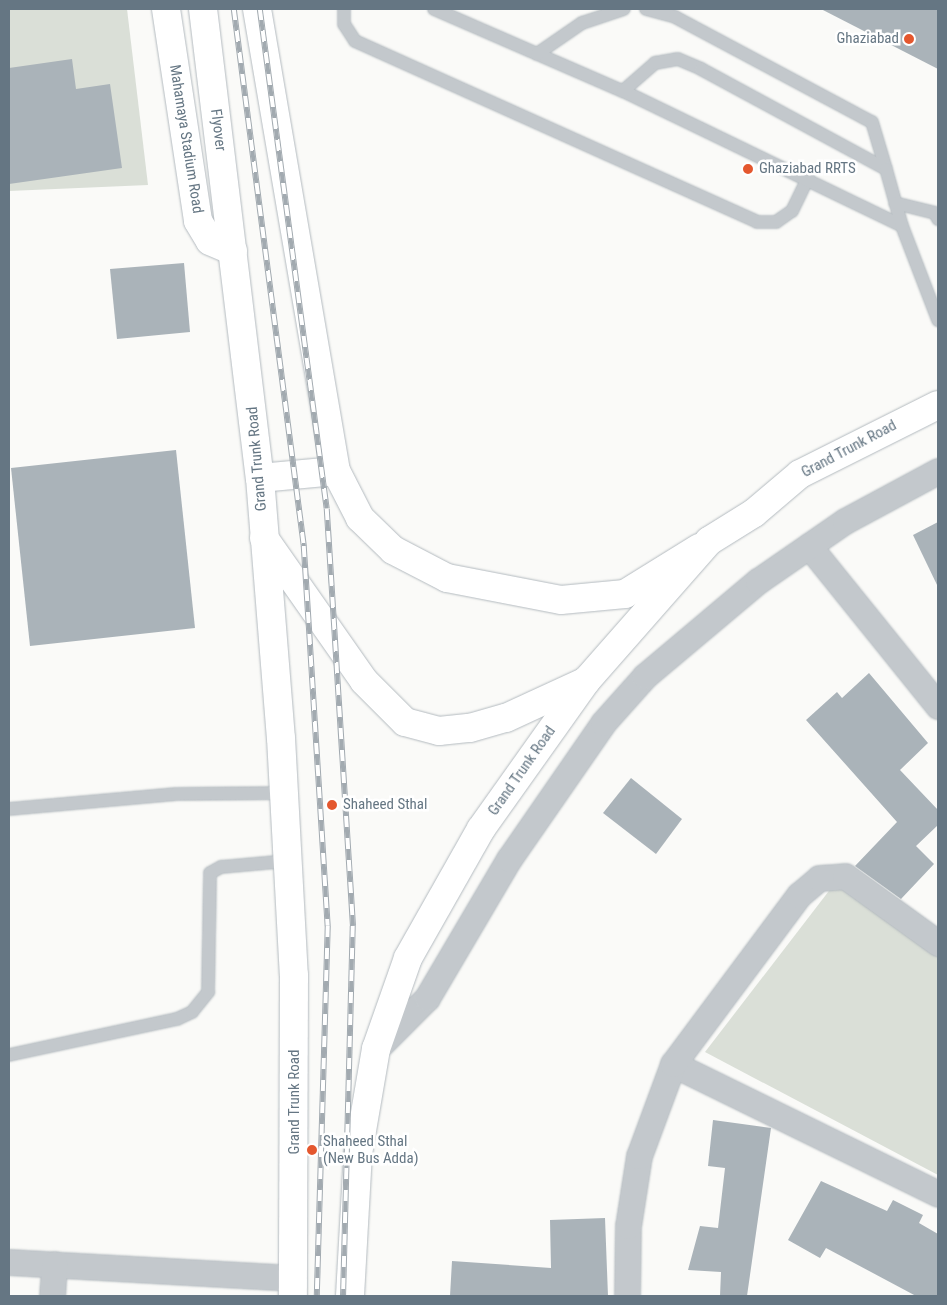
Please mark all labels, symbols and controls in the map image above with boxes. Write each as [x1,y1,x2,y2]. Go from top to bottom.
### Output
place label: Ghaziabad [836,30,899,48]
marker: Ghaziabad [903,33,915,45]
street label: Mahamaya Stadium Road [165,63,207,215]
street label: Flyover [206,108,230,152]
place label: Ghaziabad RRTS [759,160,856,178]
marker: Ghaziabad RRTS [741,162,755,176]
street label: Grand Trunk Road [243,406,271,512]
street label: Grand Trunk Road [798,416,900,482]
street label: Grand Trunk Road [484,723,560,819]
place label: Shaheed Sthal [343,796,427,814]
marker: Shaheed Sthal [325,798,339,812]
street label: Grand Trunk Road [286,1049,304,1155]
place label: Shaheed Sthal (New Bus Adda) [323,1132,418,1167]
marker: Shaheed Sthal (New Bus Adda) [305,1143,319,1157]

